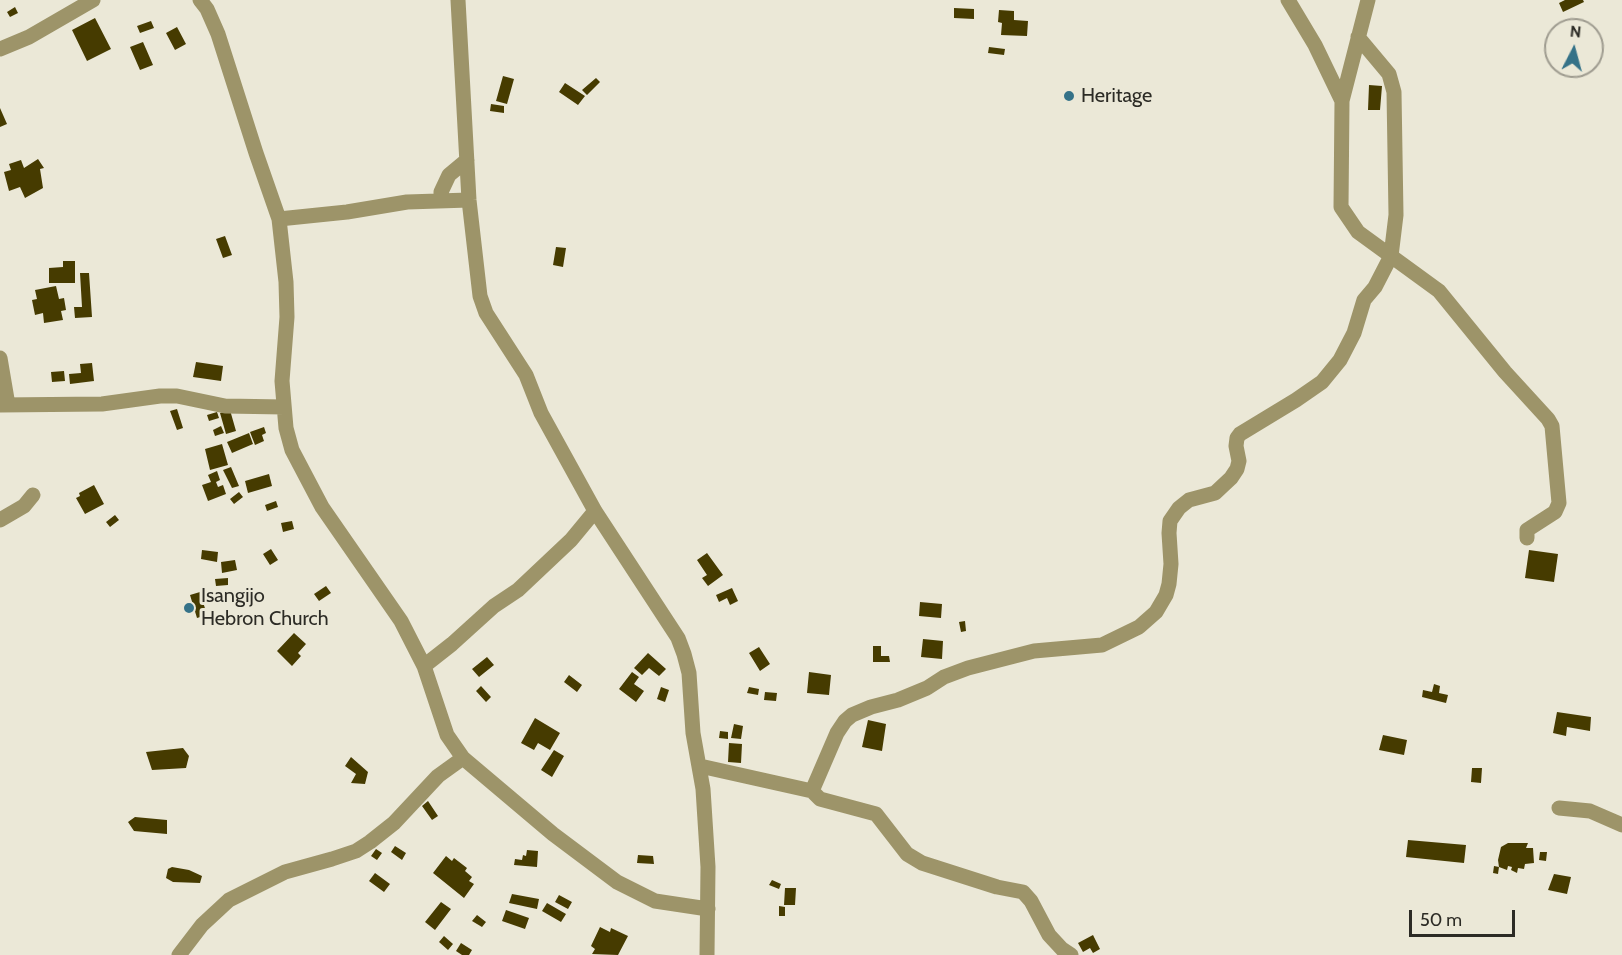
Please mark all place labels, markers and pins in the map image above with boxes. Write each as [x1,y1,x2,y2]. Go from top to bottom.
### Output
place label: Heritage [1081,84,1152,108]
marker: Heritage [1062,89,1076,103]
place label: Isangijo Hebron Church [201,584,329,631]
marker: Isangijo Hebron Church [182,601,196,615]

